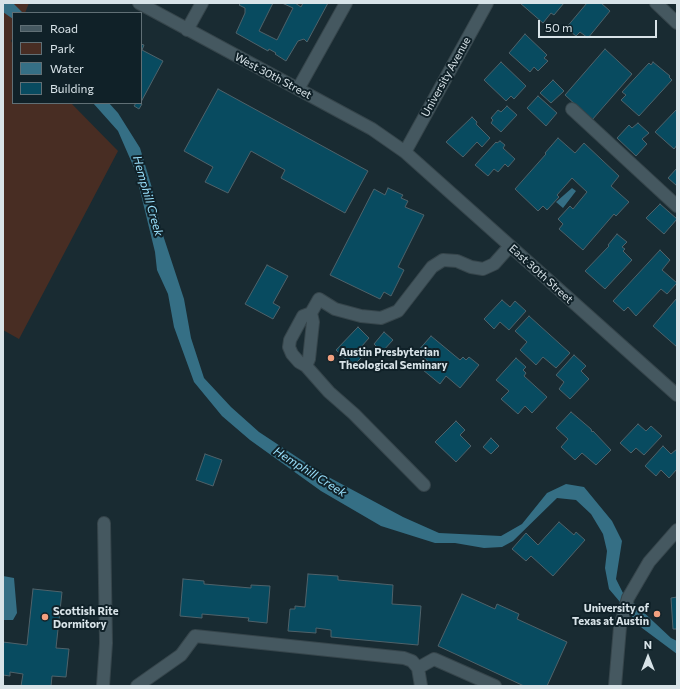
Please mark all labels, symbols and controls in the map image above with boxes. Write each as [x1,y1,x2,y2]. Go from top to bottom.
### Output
legend [12,12,142,104]
scale bar [540,12,659,38]
text: 50 m [545,20,573,34]
text: Road [50,21,78,35]
street label: University Avenue [419,35,473,119]
text: Park [50,41,75,55]
street label: West 30th Street [232,50,314,102]
text: Water [50,61,84,75]
text: Building [50,81,94,95]
water label: Hemphill Creek [130,154,166,238]
street label: East 30th Street [506,242,576,306]
place label: Austin Presbyterian Theological Seminary [339,345,448,371]
marker: Austin Presbyterian Theological Seminary [326,353,336,363]
water label: Hemphill Creek [271,444,349,500]
place label: University of Texas at Austin [572,601,649,627]
place label: Scottish Rite Dormitory [53,604,118,630]
marker: University of Texas at Austin [652,609,662,619]
marker: Scottish Rite Dormitory [40,612,50,622]
north arrow [628,637,668,677]
text: N [644,638,652,651]

